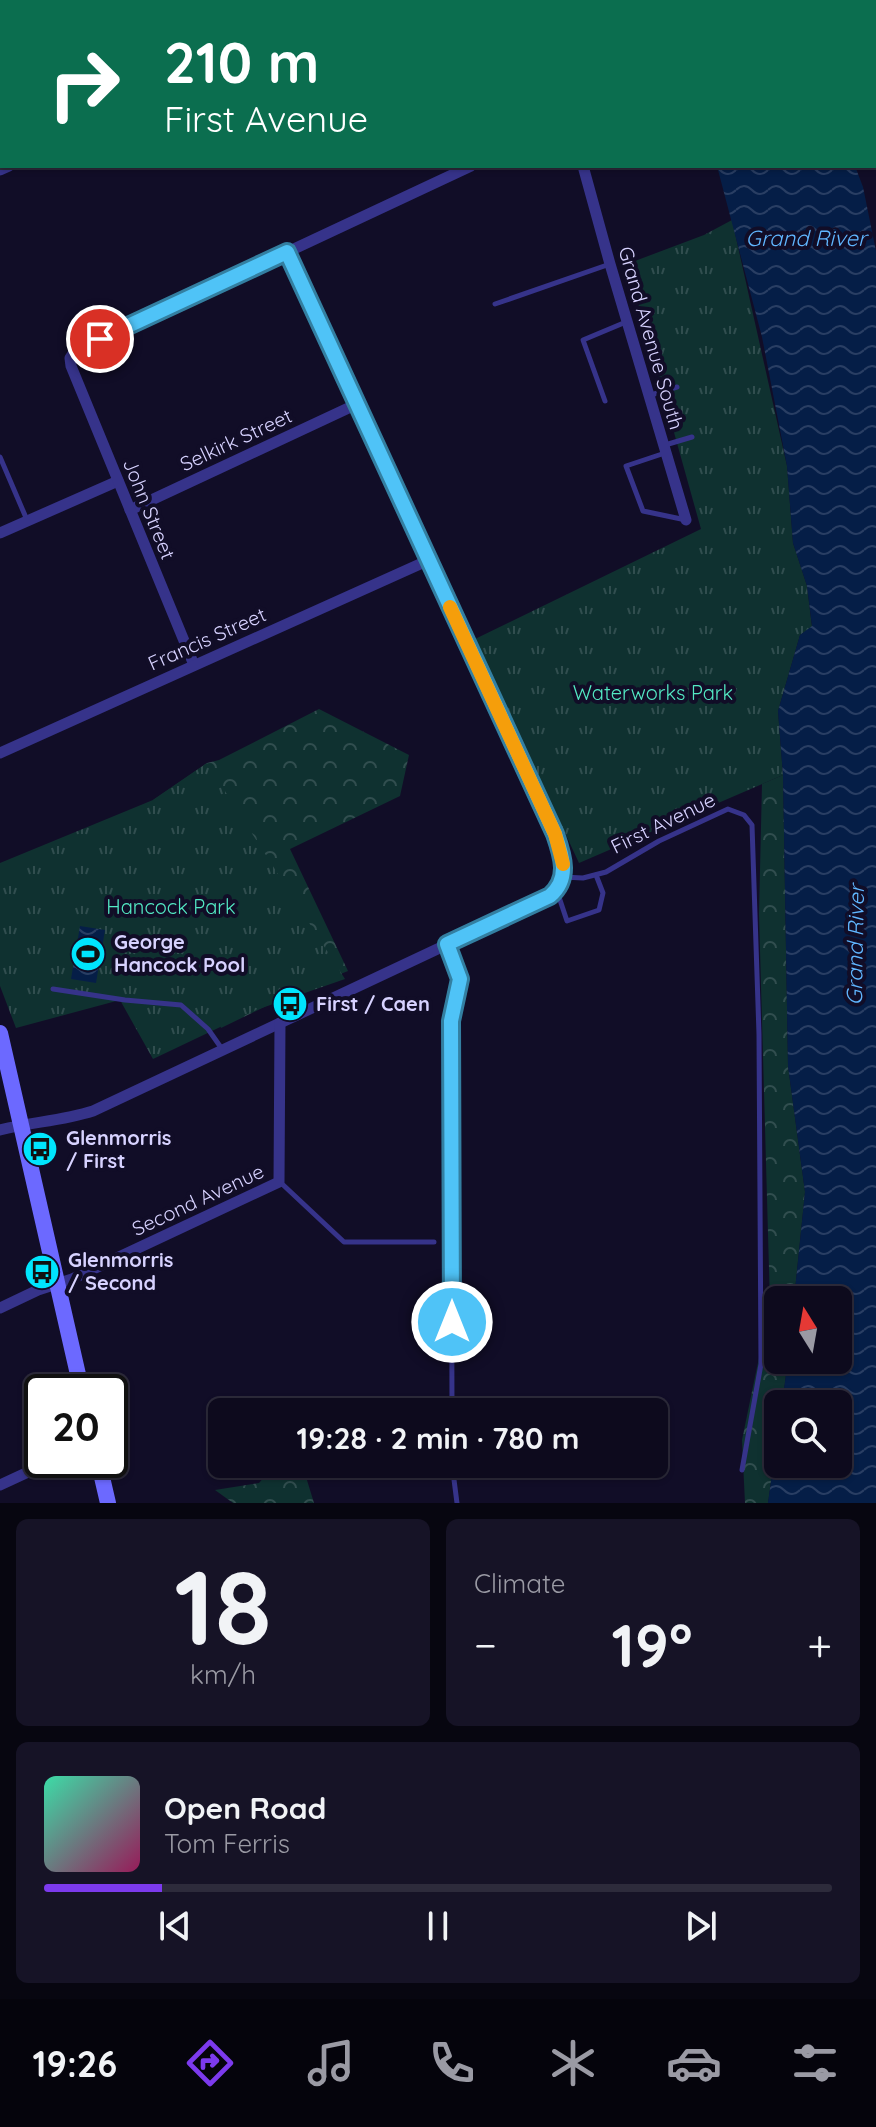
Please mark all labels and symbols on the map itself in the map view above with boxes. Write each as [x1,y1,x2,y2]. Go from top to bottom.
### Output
water label: Grand River [746,224,869,252]
street label: Grand Avenue South [613,243,690,432]
pin [66,305,134,373]
street label: Selkirk Street [176,403,296,476]
street label: John Street [118,455,181,563]
street label: Francis Street [144,601,270,676]
park label: Waterworks Park [573,680,733,705]
street label: First Avenue [606,786,719,859]
water label: Grand River [840,882,870,1006]
park label: Hancock Park [106,894,236,919]
place label: George Hancock Pool [114,929,245,977]
sports icon: George Hancock Pool [69,935,107,973]
bus stop icon: First / Caen [271,985,309,1023]
place label: First / Caen [316,991,430,1016]
place label: Glenmorris / First [66,1125,171,1173]
bus stop icon: Glenmorris / First [21,1130,59,1168]
street label: Second Avenue [128,1158,268,1241]
place label: Glenmorris / Second [68,1247,173,1295]
bus stop icon: Glenmorris / Second [23,1253,61,1291]
position arrow [410,1280,494,1364]
north arrow [764,1286,852,1374]
speed limit sign: 20 [24,1374,128,1478]

